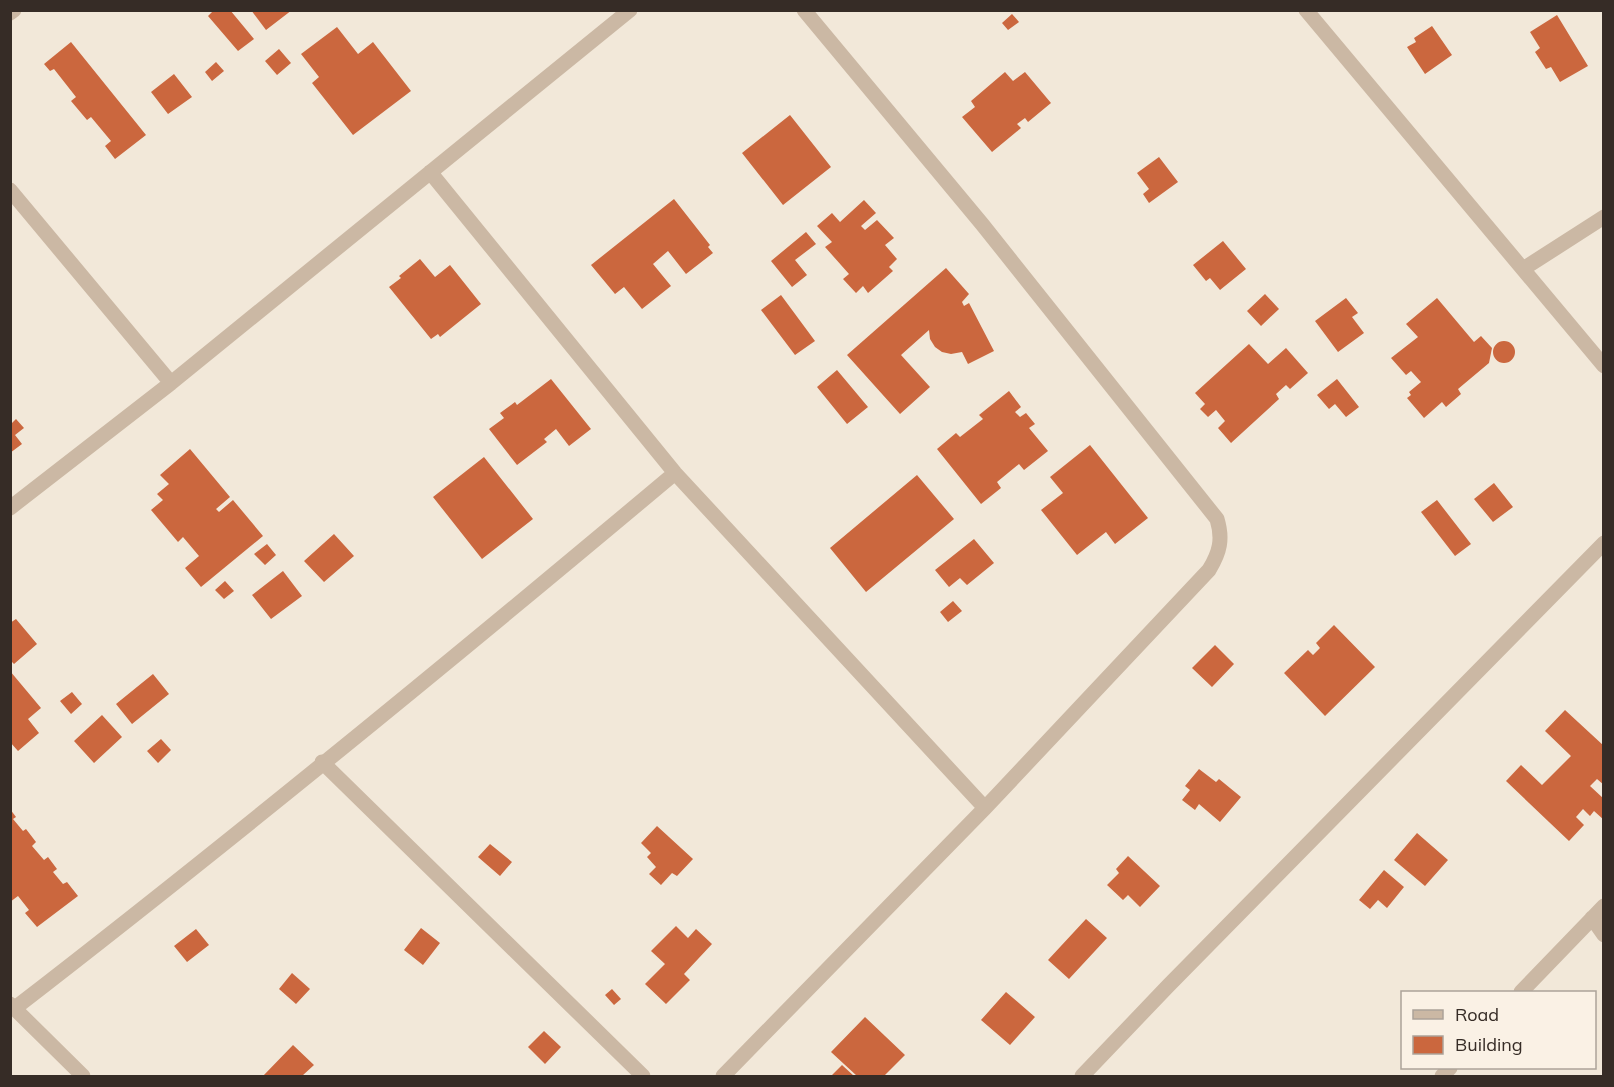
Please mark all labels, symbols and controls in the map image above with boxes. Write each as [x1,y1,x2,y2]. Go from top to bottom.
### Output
legend [1401,991,1596,1069]
text: Road [1455,1003,1499,1026]
text: Building [1455,1033,1523,1056]

